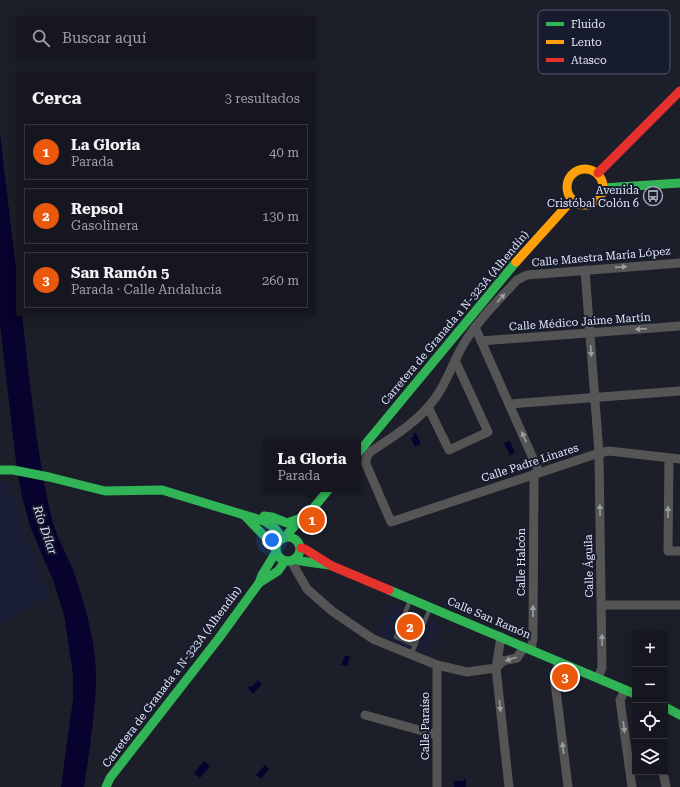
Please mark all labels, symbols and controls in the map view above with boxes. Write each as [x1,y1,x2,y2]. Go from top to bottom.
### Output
legend [538,10,670,74]
search box [16,16,316,60]
text: Fluido [571,18,605,31]
icon: search [30,27,52,49]
text: Buscar aquí [62,29,146,47]
text: Lento [571,36,602,49]
text: Atasco [571,54,607,67]
text: Cerca [32,88,82,108]
text: 3 resultados [225,91,300,106]
text: La Gloria [71,136,140,154]
text: 1 [42,145,50,160]
text: 40 m [269,145,299,160]
text: Parada [71,154,114,169]
place label: Avenida Cristóbal Colón 6 [547,184,639,210]
bus stop icon: Avenida Cristóbal Colón 6 [642,185,664,207]
text: Repsol [71,200,123,218]
text: 2 [42,209,50,224]
text: 130 m [262,209,299,224]
text: Gasolinera [71,218,138,233]
street label: Carretera de Granada a N-323A (Alhendín) [378,228,532,408]
street label: Calle Maestra María López [531,244,671,270]
text: San Ramón 5 [71,264,170,282]
one-way arrow [615,264,627,271]
text: 3 [42,273,50,288]
text: 260 m [262,273,299,288]
text: Parada · Calle Andalucía [71,282,222,297]
one-way arrow [496,293,505,303]
street label: Calle Médico Jaime Martín [509,311,651,333]
one-way arrow [635,326,647,333]
one-way arrow [588,345,595,357]
one-way arrow [520,430,526,442]
popup [263,440,361,492]
street label: Calle Padre Linares [480,441,580,485]
text: La Gloria [277,450,347,468]
text: Parada [277,468,320,483]
water label: Río Dílar [30,503,60,556]
one-way arrow [597,503,603,516]
pin: 1 [299,505,325,535]
one-way arrow [665,505,671,518]
street label: Calle Halcón [515,528,528,596]
your location [262,530,282,550]
street label: Calle Águila [581,534,596,598]
street label: Carretera de Granada a N-323A (Alhendín) [100,584,245,770]
street label: Calle San Ramón [445,595,533,641]
one-way arrow [530,604,536,617]
pin: 2 [397,612,423,642]
map controls [632,631,668,775]
button: + [632,631,668,667]
one-way arrow [599,633,605,646]
one-way arrow [505,656,517,662]
pin: 3 [552,662,578,692]
button: − [632,667,668,703]
street label: Calle Paraíso [419,692,432,760]
one-way arrow [497,700,503,713]
button: locate [632,703,668,739]
one-way arrow [621,721,627,733]
button: layers [632,739,668,775]
one-way arrow [560,742,566,754]

